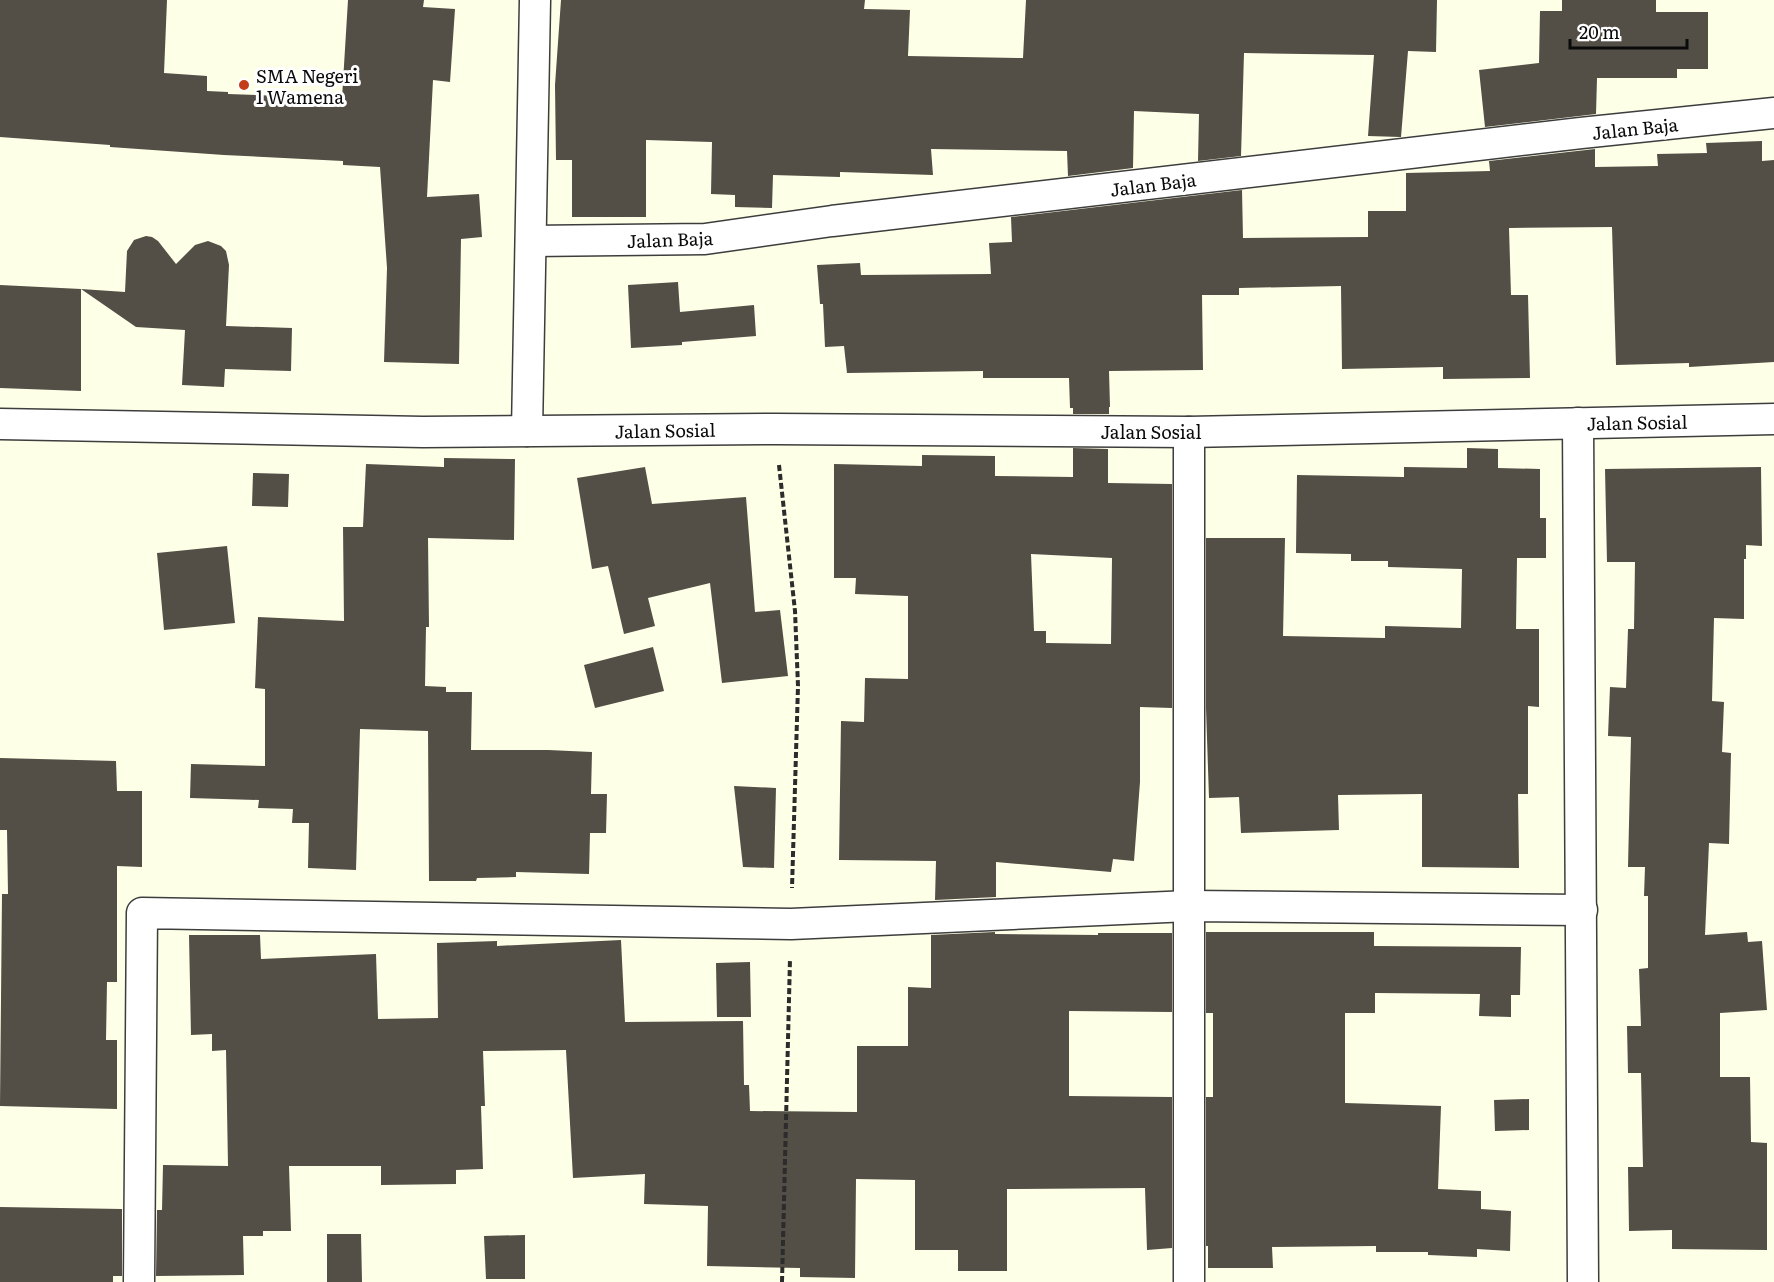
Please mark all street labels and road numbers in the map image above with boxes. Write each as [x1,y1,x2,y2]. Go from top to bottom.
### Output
street label: Jalan Baja [1591,110,1680,146]
street label: Jalan Baja [1108,165,1198,203]
street label: Jalan Baja [626,224,714,254]
street label: Jalan Sosial [1586,408,1688,436]
street label: Jalan Sosial [614,416,716,444]
street label: Jalan Sosial [1101,418,1201,445]

